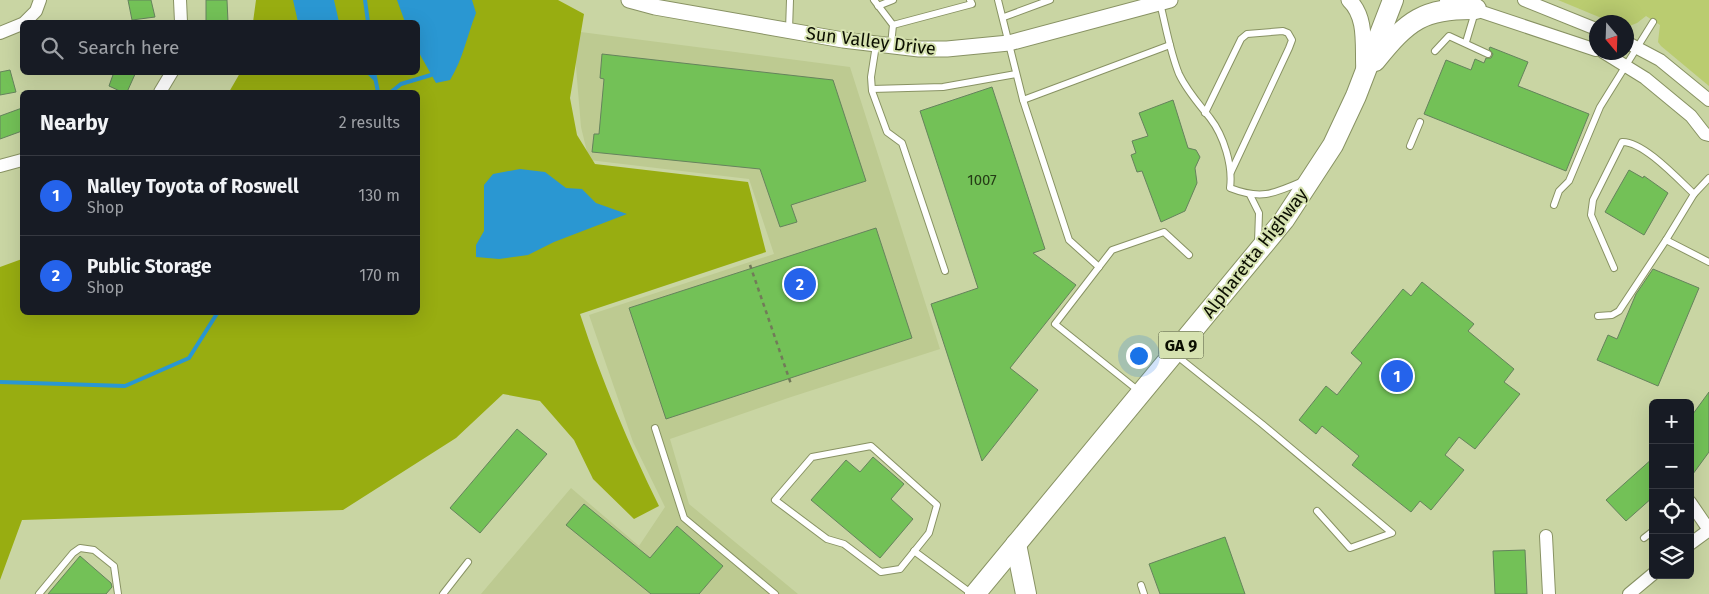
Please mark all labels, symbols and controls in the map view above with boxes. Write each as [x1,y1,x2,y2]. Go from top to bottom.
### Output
north arrow [1589,15,1634,60]
search box [20,20,420,75]
street label: Sun Valley Drive [805,22,937,60]
icon: search [38,34,66,62]
text: Search here [78,36,179,59]
text: Nearby [40,110,108,136]
text: 2 results [339,113,400,132]
house number: 1007 [967,171,997,189]
text: Nalley Toyota of Roswell [87,175,299,198]
street label: Alpharetta Highway [1198,184,1313,322]
text: 1 [52,186,60,205]
text: 130 m [358,186,400,205]
text: Shop [87,198,124,217]
text: Public Storage [87,255,211,278]
pin: 2 [784,265,816,303]
text: 2 [52,266,60,285]
text: 170 m [359,266,400,285]
text: Shop [87,278,124,297]
road number: GA 9 [1158,332,1204,358]
your location [1126,343,1152,369]
pin: 1 [1381,357,1413,395]
map controls [1649,399,1694,579]
button: + [1649,399,1694,444]
button: − [1649,444,1694,489]
button: locate [1649,489,1694,534]
button: layers [1649,534,1694,579]

